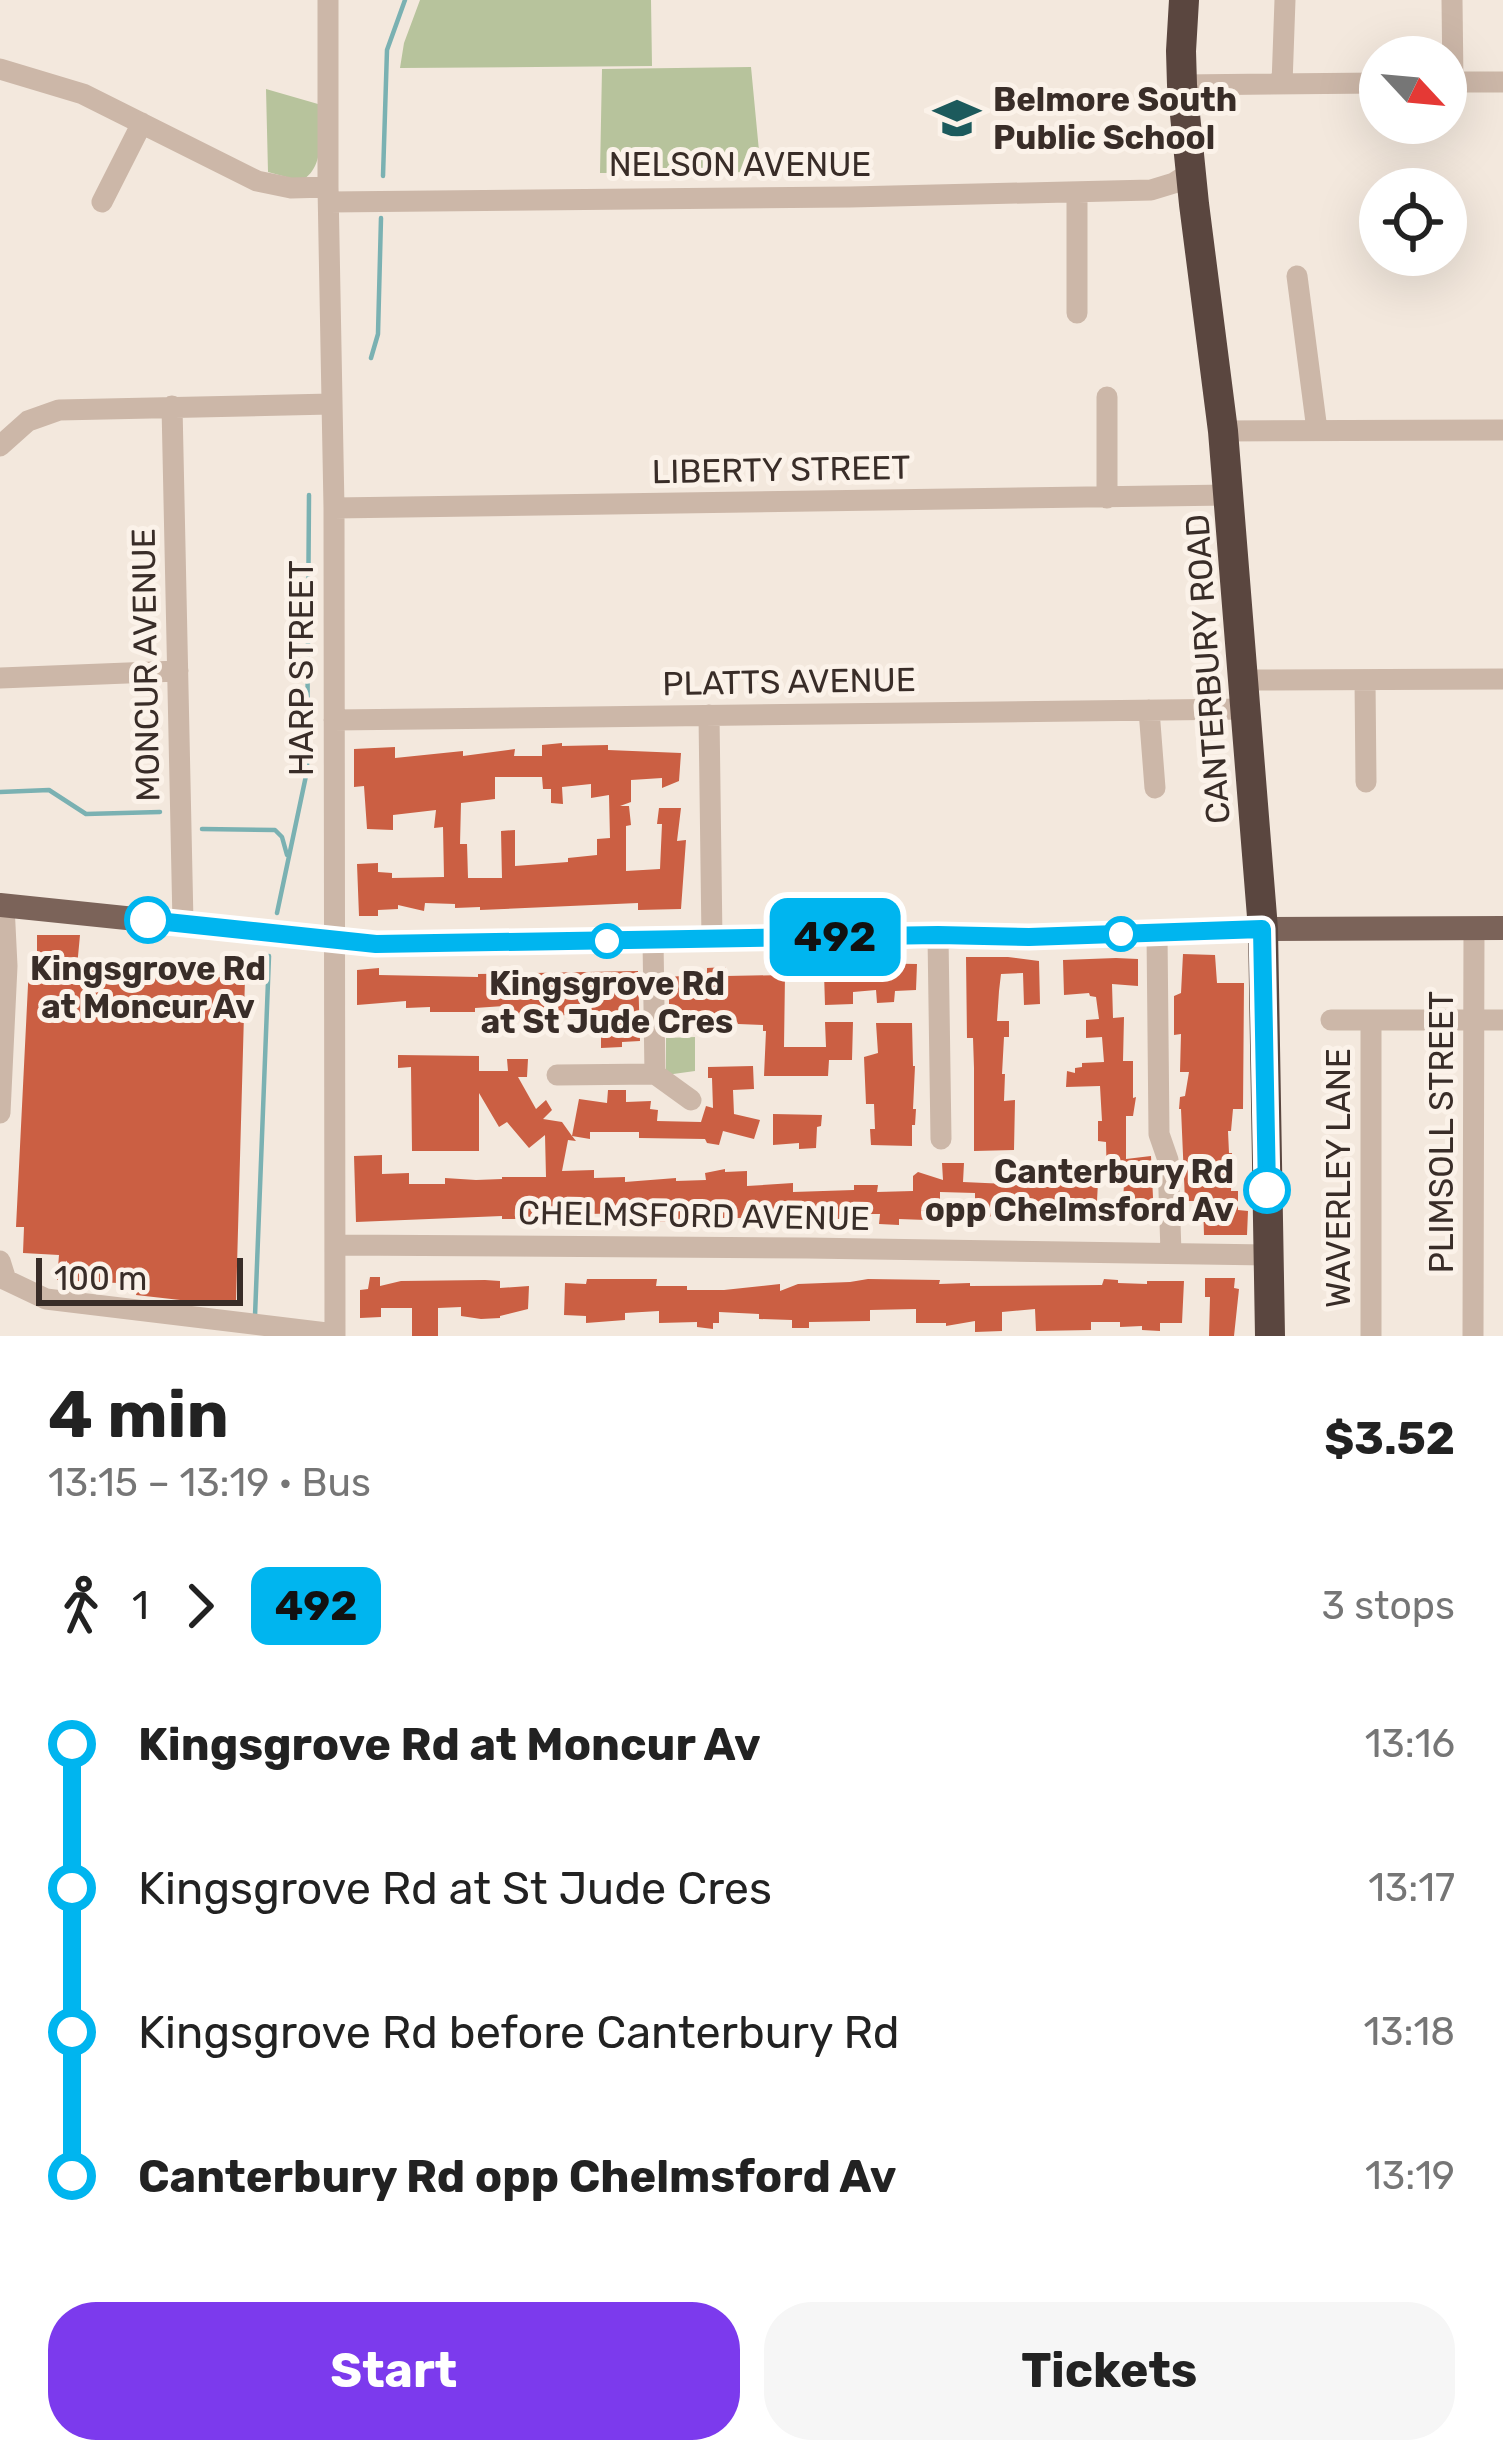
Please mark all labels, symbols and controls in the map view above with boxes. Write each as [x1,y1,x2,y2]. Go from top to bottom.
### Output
north arrow [1359,36,1467,144]
map controls [1359,36,1467,276]
place label: Belmore South Public School [993,80,1237,157]
school or university icon: Belmore South Public School [932,93,982,143]
street label: NELSON AVENUE [609,145,871,184]
button: locate [1359,168,1467,276]
street label: LIBERTY STREET [651,448,911,491]
street label: CANTERBURY ROAD [1177,513,1238,825]
street label: MONCUR AVENUE [124,528,167,802]
street label: HARP STREET [282,560,321,776]
street label: PLATTS AVENUE [662,660,916,703]
marker: Kingsgrove Rd at Moncur Av [126,898,170,942]
line badge: 492 [766,898,904,976]
text: 492 [794,912,876,962]
unlabelled marker [1105,918,1137,950]
marker: Kingsgrove Rd at St Jude Cres [591,925,623,957]
place label: Kingsgrove Rd at Moncur Av [30,949,266,1026]
place label: Kingsgrove Rd at St Jude Cres [481,964,733,1041]
street label: PLIMSOLL STREET [1422,991,1461,1273]
street label: WAVERLEY LANE [1319,1048,1358,1308]
place label: Canterbury Rd opp Chelmsford Av [925,1152,1234,1229]
marker: Canterbury Rd opp Chelmsford Av [1245,1168,1289,1212]
street label: CHELMSFORD AVENUE [518,1193,870,1238]
scale bar [36,1252,243,1305]
text: 100 m [54,1259,147,1298]
text: 4 min [48,1375,229,1454]
text: $3.52 [1324,1412,1455,1465]
text: 13:15 – 13:19 · Bus [48,1460,371,1506]
icon: walk [48,1573,114,1639]
icon: forward [167,1573,233,1639]
text: 492 [275,1581,357,1631]
text: 1 [132,1583,149,1629]
text: 3 stops [1321,1583,1455,1629]
text: Kingsgrove Rd at Moncur Av [138,1718,761,1771]
text: 13:16 [1365,1721,1455,1767]
text: Kingsgrove Rd at St Jude Cres [138,1862,772,1915]
text: 13:17 [1368,1865,1455,1911]
text: Kingsgrove Rd before Canterbury Rd [138,2006,900,2059]
text: 13:18 [1363,2009,1455,2055]
text: Canterbury Rd opp Chelmsford Av [138,2150,897,2203]
text: 13:19 [1365,2153,1455,2199]
button: Start [48,2302,740,2440]
button: Tickets [764,2302,1455,2440]

